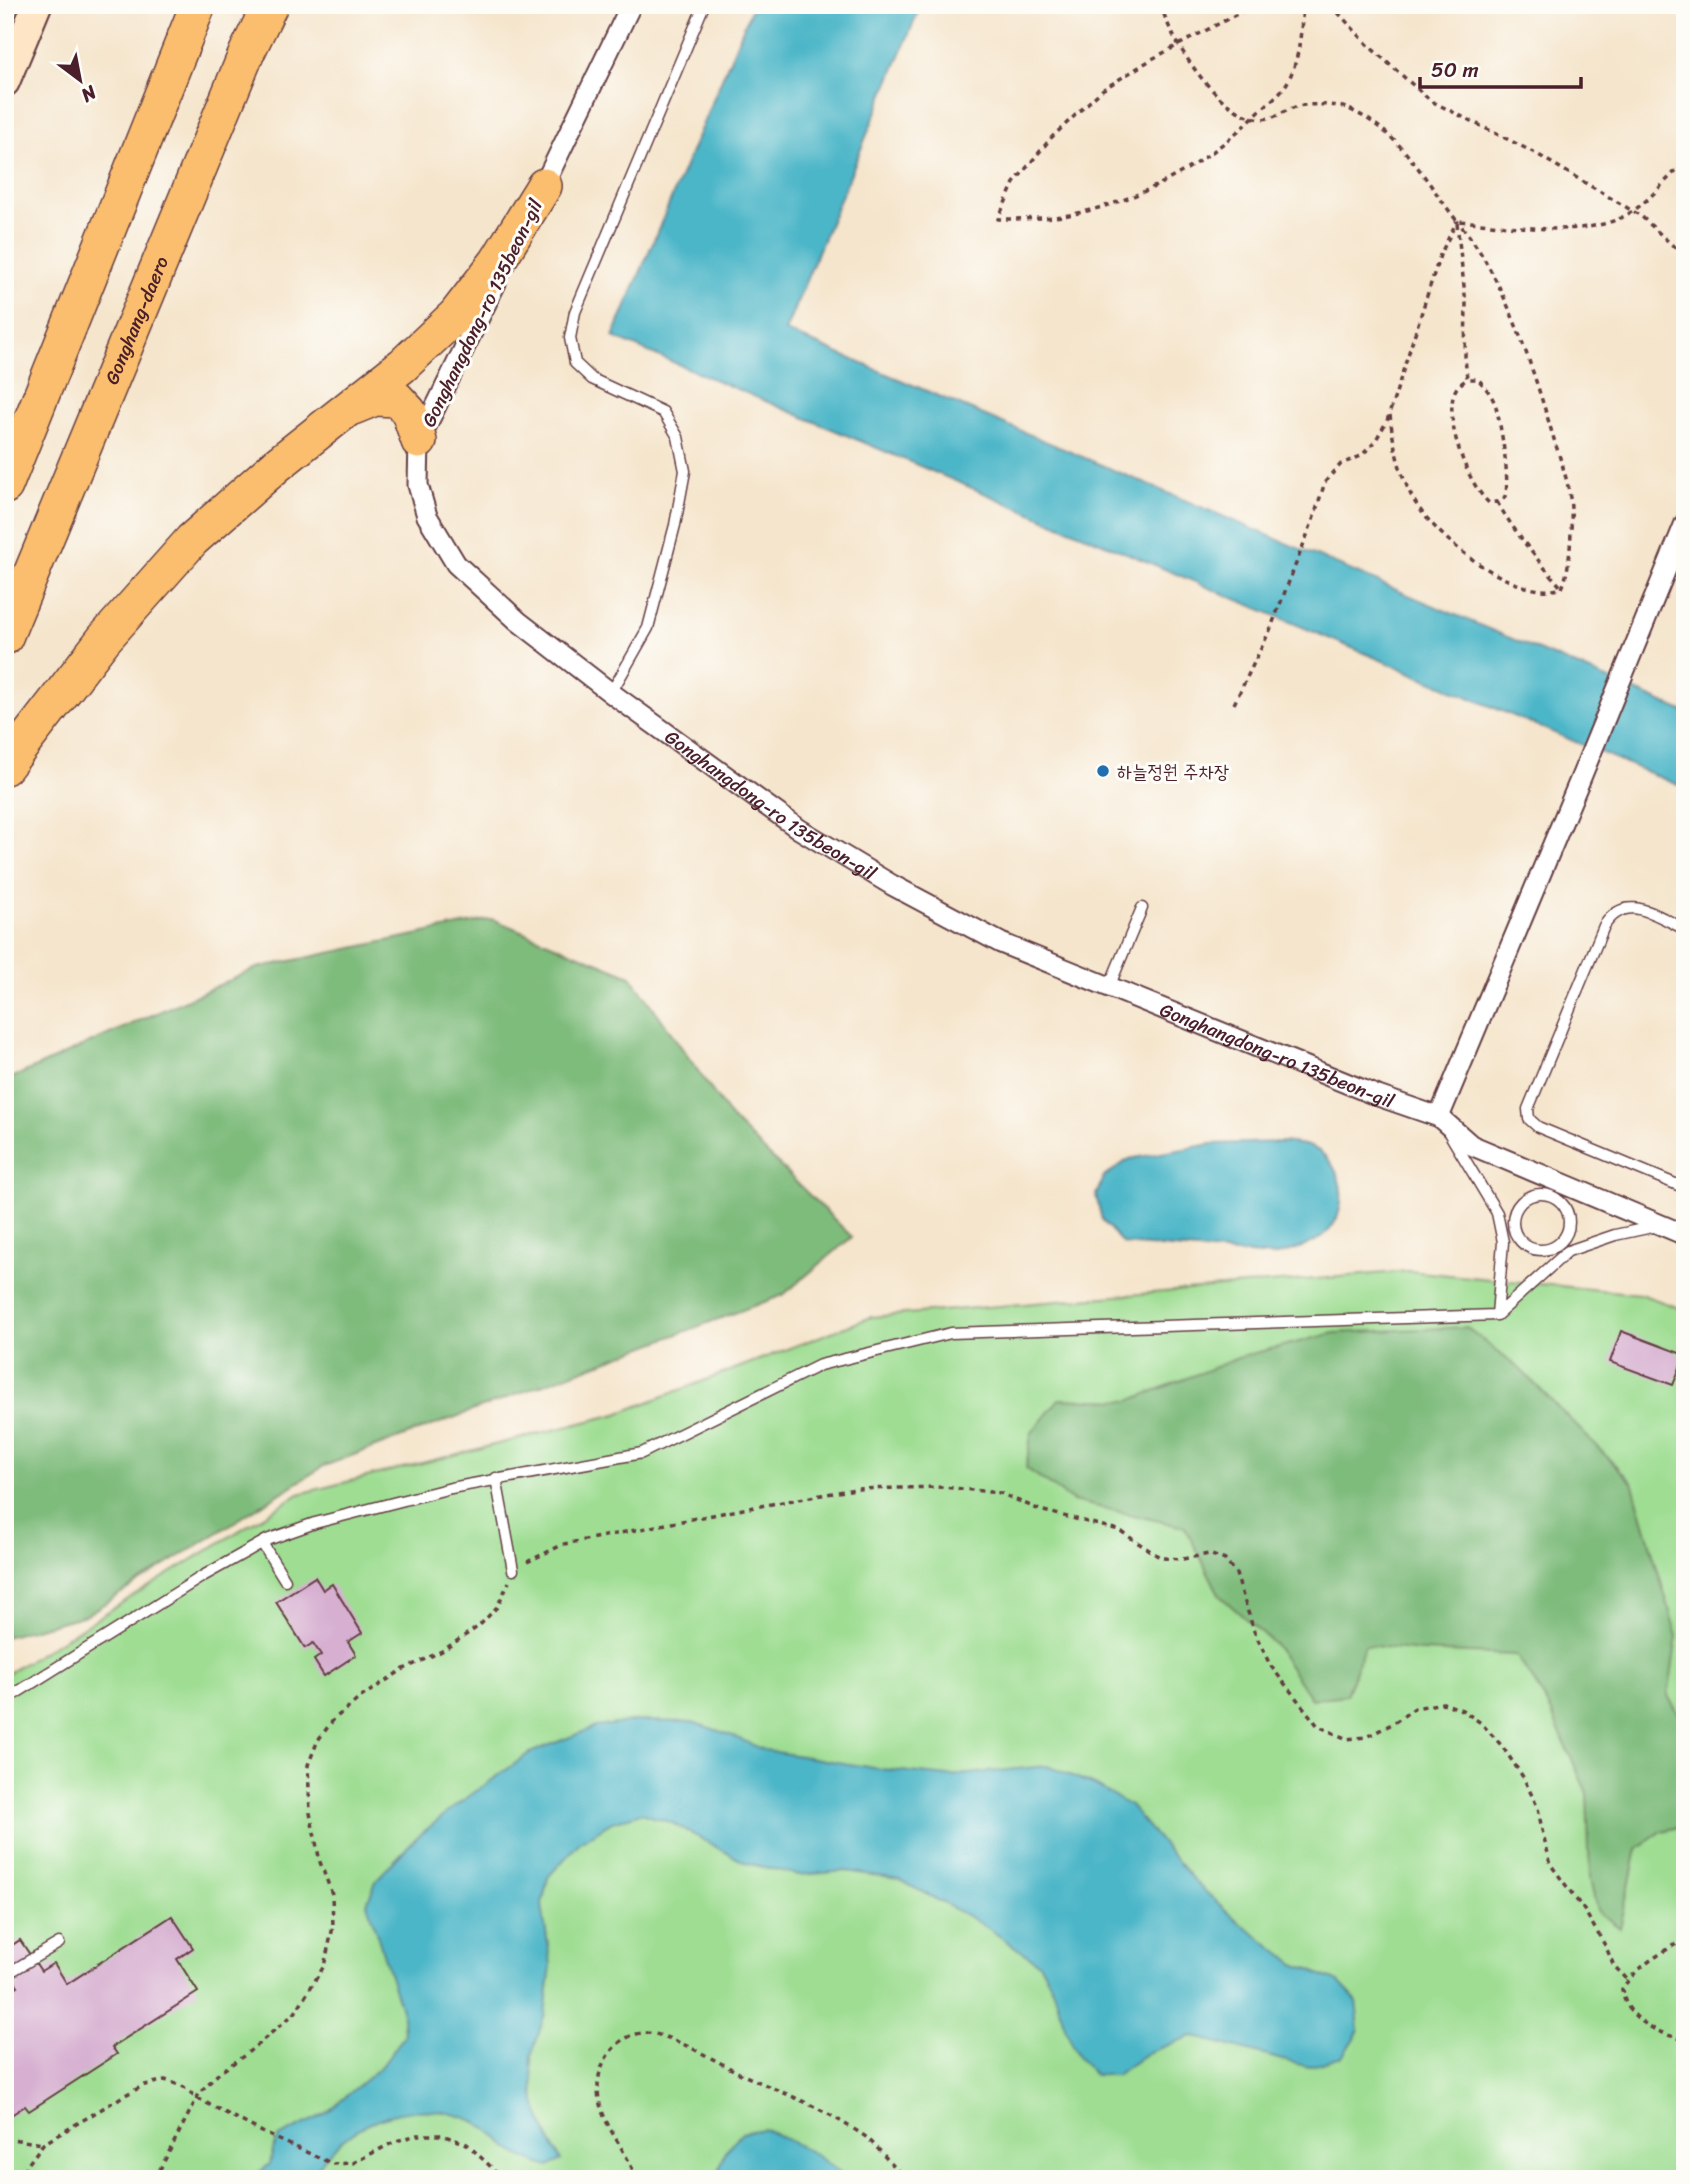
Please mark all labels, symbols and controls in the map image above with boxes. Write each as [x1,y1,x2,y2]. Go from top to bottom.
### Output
north arrow [46,46,116,116]
scale bar [1420,46,1582,90]
text: 50 m [1431,51,1479,89]
text: N [74,76,104,112]
street label: Gonghangdong-ro 135beon-gil [412,193,552,433]
street label: Gonghang-daero [95,250,178,389]
street label: Gonghangdong-ro 135beon-gil [658,721,884,889]
place label: 하늘정원 주차장 [1117,755,1229,788]
marker: 하늘정원 주차장 [1095,763,1111,779]
street label: Gonghangdong-ro 135beon-gil [1155,993,1399,1117]

